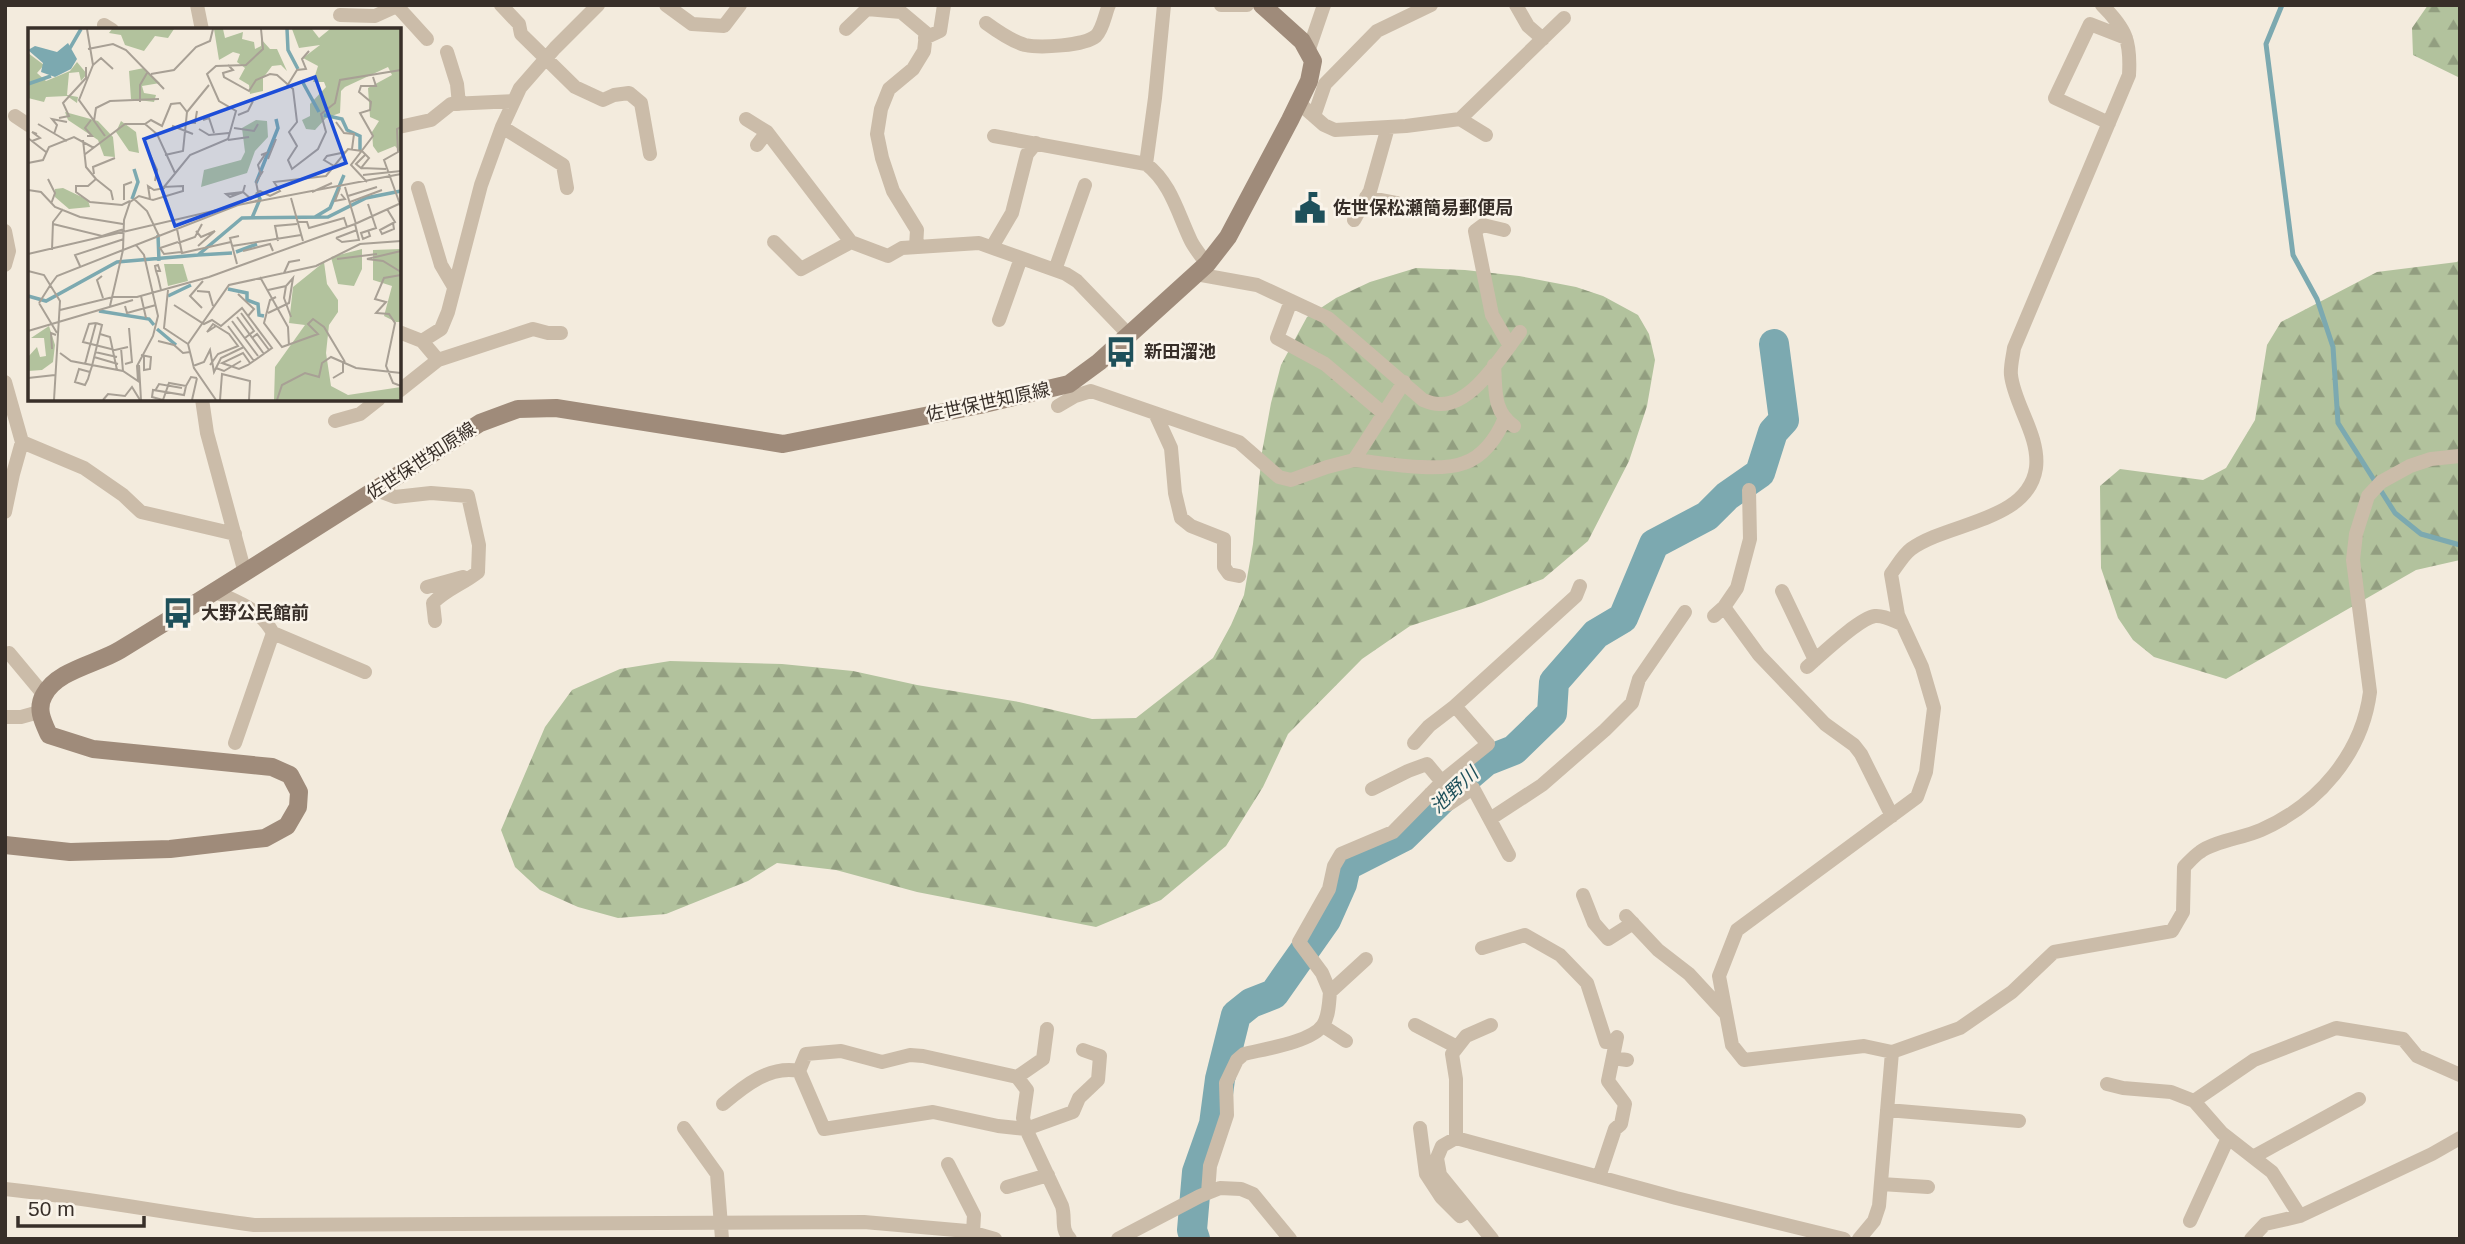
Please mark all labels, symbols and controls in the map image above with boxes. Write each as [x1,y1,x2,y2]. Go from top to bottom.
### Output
inset map [28,28,401,401]
public building icon: 佐世保松瀬簡易郵便局 [1293,191,1327,225]
place label: 佐世保松瀬簡易郵便局 [1333,198,1513,218]
bus stop icon: 新田溜池 [1104,335,1138,369]
place label: 新田溜池 [1144,342,1216,362]
street label: 佐世保世知原線 [924,379,1052,425]
street label: 佐世保世知原線 [363,418,479,504]
bus stop icon: 大野公民館前 [161,596,195,630]
place label: 大野公民館前 [201,603,309,623]
water label: 池野川 [1426,762,1483,817]
scale bar [18,1184,144,1228]
text: 50 m [28,1197,75,1220]

